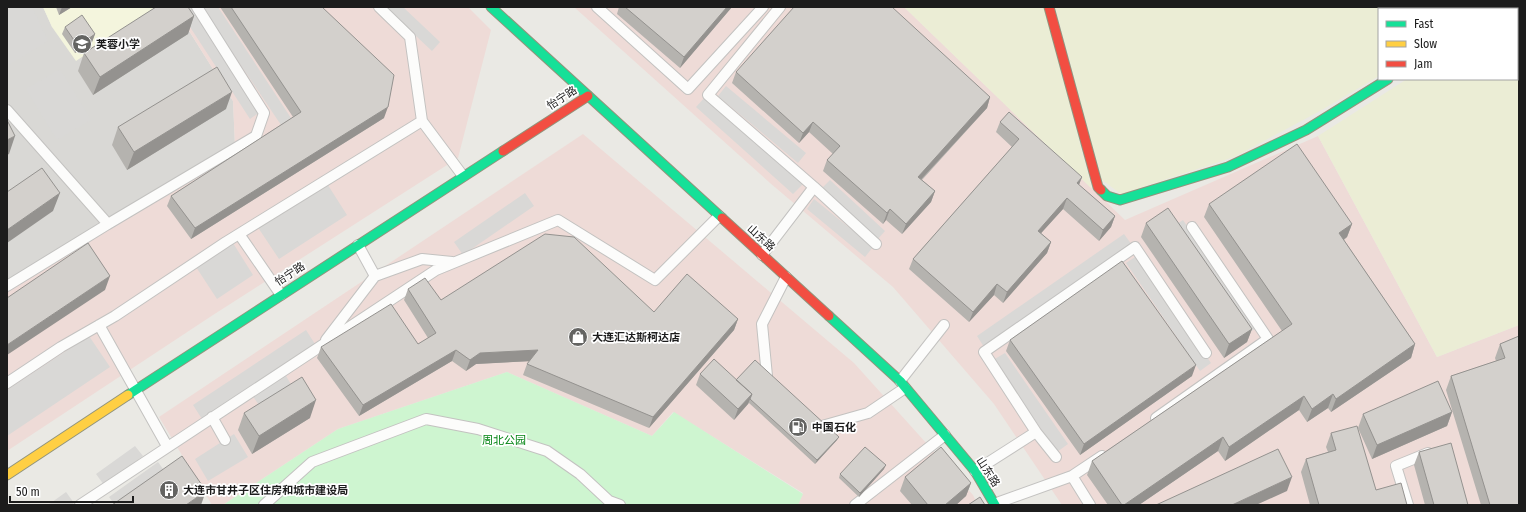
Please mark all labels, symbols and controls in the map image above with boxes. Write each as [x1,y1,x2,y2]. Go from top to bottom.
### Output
legend [1378,8,1518,80]
text: Fast [1414,17,1433,31]
school or university icon: 芙蓉小学 [71,33,93,55]
text: Slow [1414,37,1437,51]
place label: 芙蓉小学 [96,38,140,51]
text: Jam [1414,57,1432,71]
street label: 怡宁路 [545,84,579,112]
street label: 山东路 [744,222,778,254]
street label: 怡宁路 [273,260,307,288]
shop icon: 大连汇达斯柯达店 [567,326,589,348]
place label: 大连汇达斯柯达店 [592,331,680,344]
fuel station icon: 中国石化 [787,416,809,438]
place label: 中国石化 [812,421,856,434]
park label: 周北公园 [482,434,526,447]
street label: 山东路 [974,455,1002,489]
scale bar [10,478,133,504]
building icon: 大连市甘井子区住房和城市建设局 [158,479,180,501]
place label: 大连市甘井子区住房和城市建设局 [183,484,348,497]
text: 50 m [16,485,40,499]

